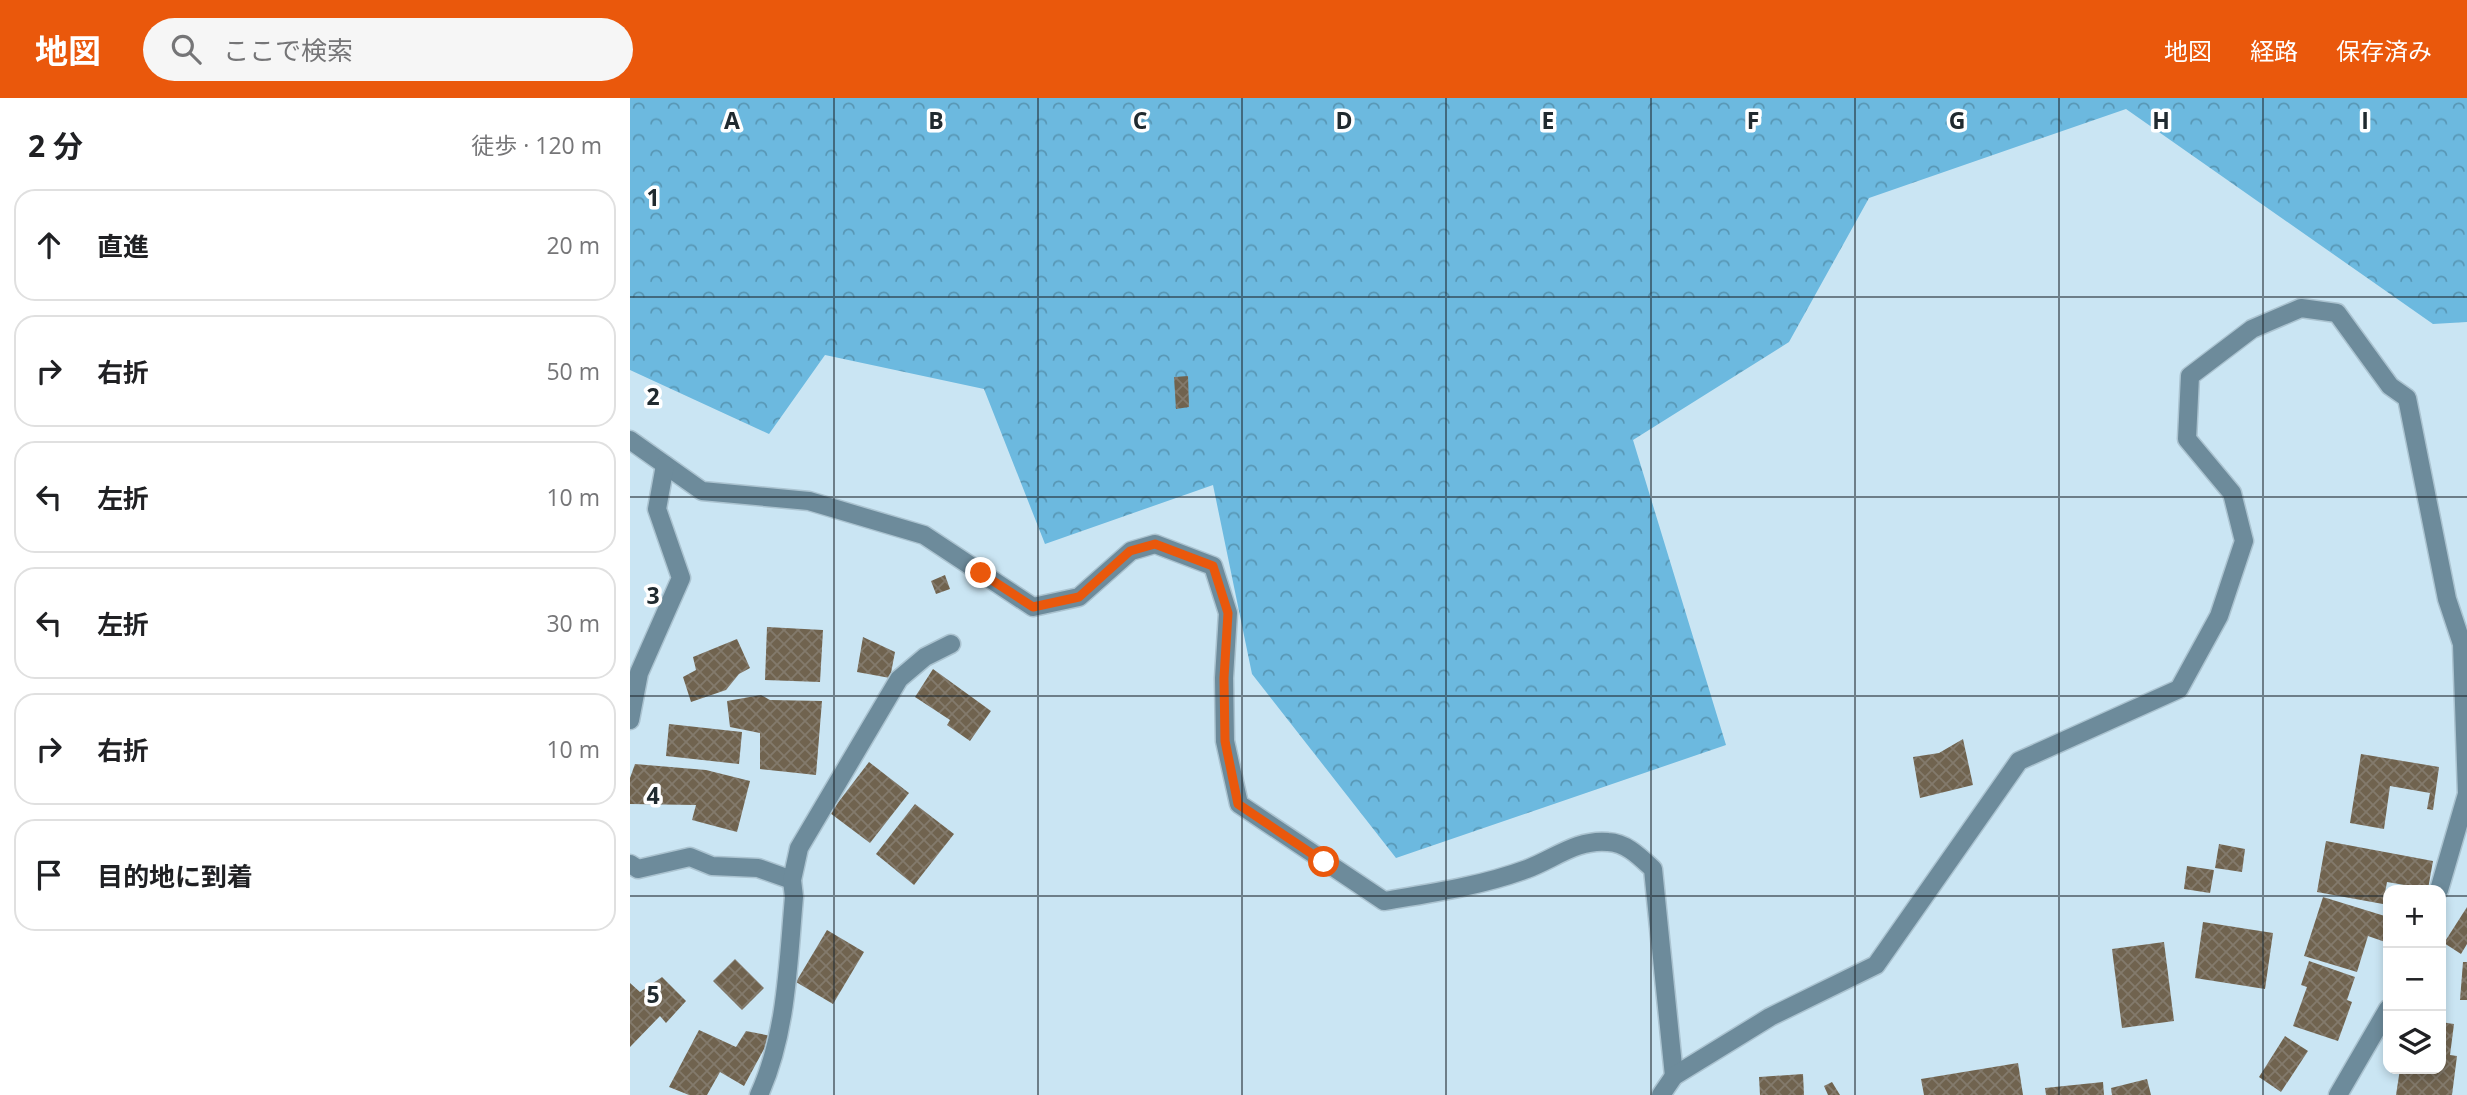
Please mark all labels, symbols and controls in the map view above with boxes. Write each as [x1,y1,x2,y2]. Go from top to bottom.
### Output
search box [143,18,633,81]
text: 地図 [35,28,101,73]
icon: search [167,30,205,68]
text: ここで検索 [223,32,353,68]
text: 地図 [2164,34,2212,67]
text: 経路 [2250,34,2298,67]
text: 保存済み [2336,34,2432,67]
text: A [724,104,740,136]
text: B [928,104,944,136]
text: C [1133,104,1147,136]
text: D [1335,104,1353,136]
text: E [1542,104,1554,136]
text: F [1747,104,1759,136]
text: G [1949,104,1965,136]
text: H [2152,104,2170,136]
text: I [2361,104,2369,136]
text: 2 分 [28,125,83,166]
text: 徒歩 · 120 m [471,129,602,161]
text: 1 [646,181,660,213]
icon: ahead [30,226,68,264]
text: 直進 [97,228,149,264]
text: 20 m [546,229,600,261]
icon: right [30,352,68,390]
text: 右折 [97,354,149,390]
text: 50 m [546,355,600,387]
text: 2 [646,380,660,412]
icon: left [30,478,68,516]
text: 左折 [97,480,149,516]
text: 10 m [546,481,600,513]
route end [965,557,996,588]
text: 3 [646,579,660,611]
icon: left [30,604,68,642]
text: 左折 [97,606,149,642]
text: 30 m [546,607,600,639]
icon: right [30,730,68,768]
text: 右折 [97,732,149,768]
text: 10 m [546,733,600,765]
text: 4 [646,779,660,811]
route start [1308,846,1339,877]
icon: arrive [30,856,68,894]
text: 目的地に到着 [97,858,253,894]
map controls [2383,885,2446,1074]
button: + [2383,885,2446,948]
button: − [2383,948,2446,1011]
text: 5 [646,978,660,1010]
button: layers [2383,1011,2446,1074]

